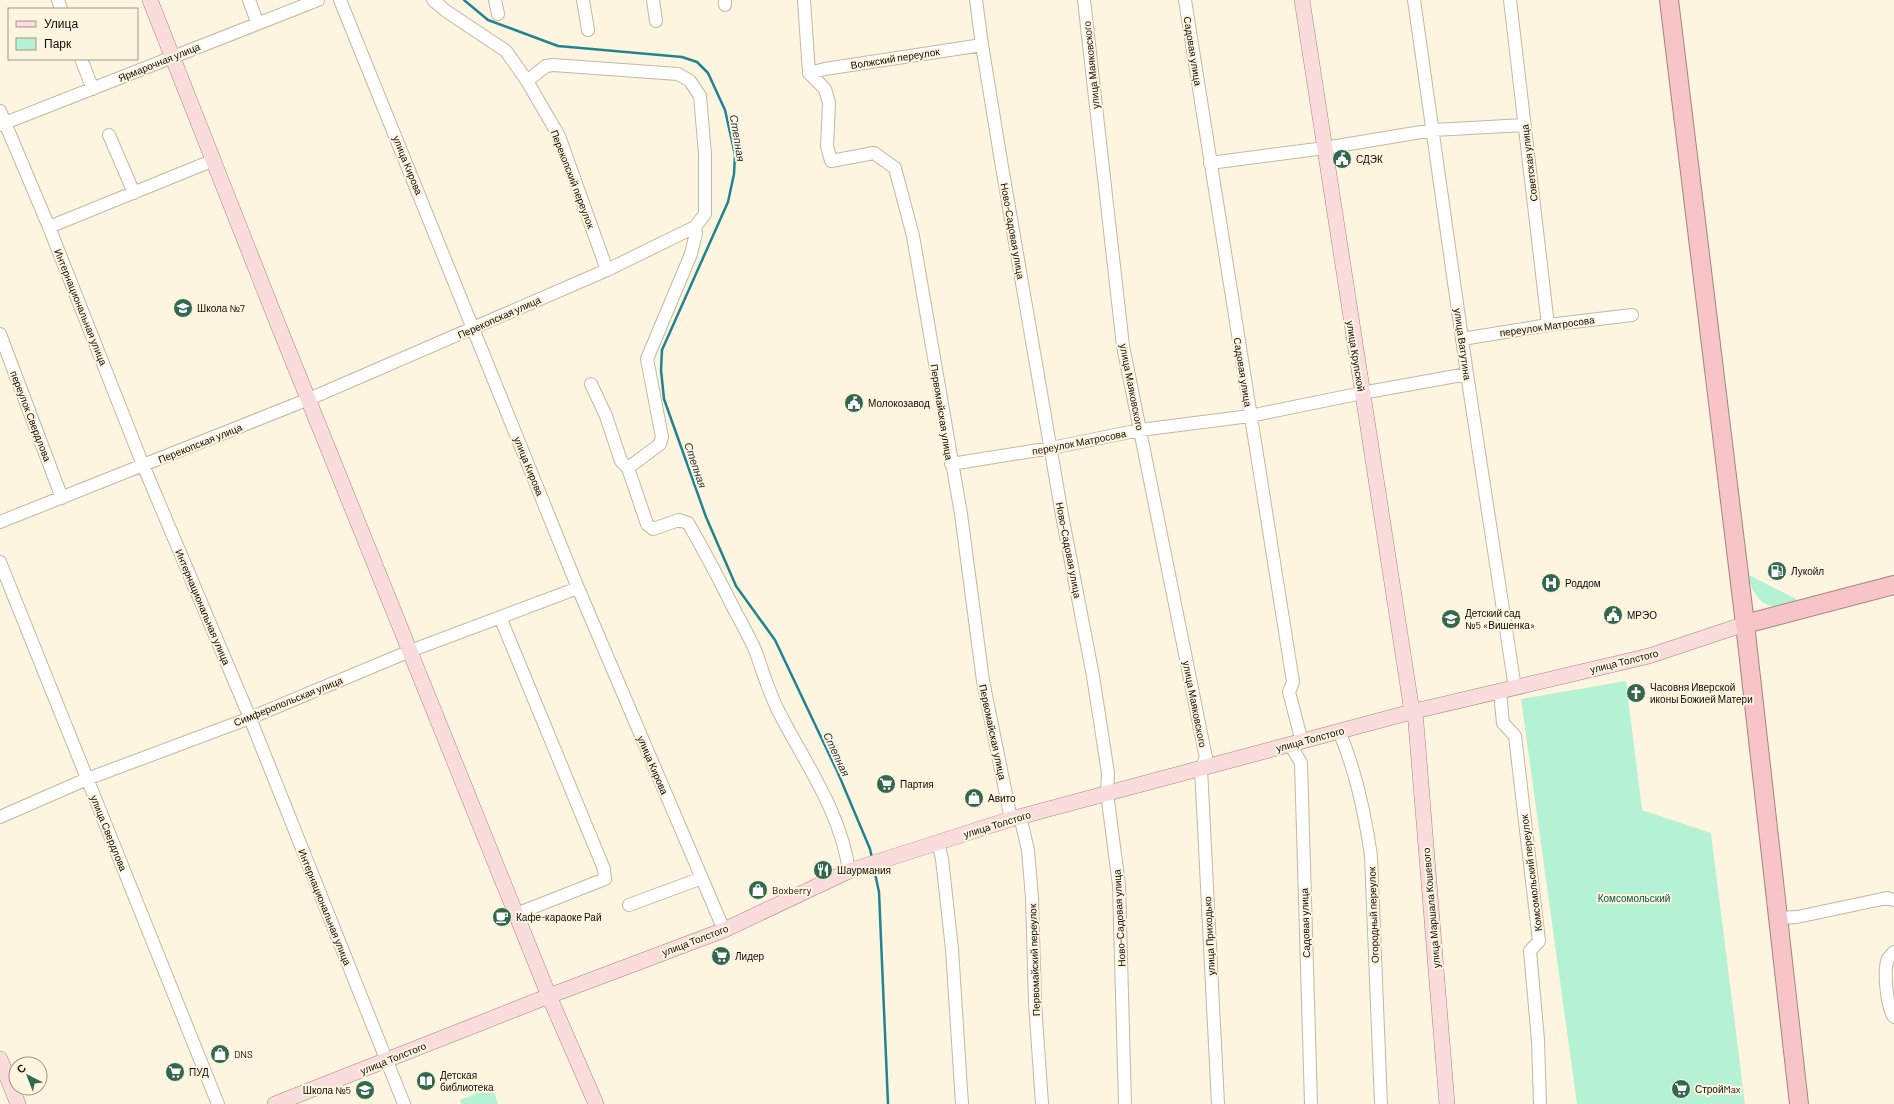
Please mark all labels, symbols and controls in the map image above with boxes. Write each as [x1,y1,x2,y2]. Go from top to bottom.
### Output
legend [8,8,138,60]
text: Улица [44,16,78,31]
street label: Садовая улица [1182,16,1204,87]
street label: улица Маяковского [1080,20,1102,109]
text: Парк [44,36,72,51]
street label: Ярмарочная улица [116,40,202,84]
street label: Волжский переулок [850,45,941,71]
water label: Степная [728,114,748,163]
street label: Советская улица [1518,123,1540,202]
street label: Перекопский переулок [549,128,598,231]
street label: улица Кирова [391,134,425,197]
public building icon: СДЭК [1331,148,1353,170]
place label: СДЭК [1356,153,1383,165]
street label: Ново-Садовая улица [999,182,1027,280]
street label: Интернациональная улица [52,247,110,367]
street label: Перекопская улица [456,293,543,341]
school or university icon: Школа №7 [172,297,194,319]
place label: Школа №7 [197,302,245,314]
street label: улица Ватутина [1452,307,1474,381]
street label: переулок Матросова [1499,313,1596,339]
street label: улица Крупской [1344,320,1368,392]
street label: Садовая улица [1232,337,1254,408]
street label: улица Маяковского [1118,343,1146,432]
street label: Первомайская улица [928,363,956,461]
street label: переулок Свердлова [8,369,54,463]
public building icon: Молокозавод [843,392,865,414]
place label: Молокозавод [868,397,930,409]
street label: Перекопская улица [156,421,244,465]
street label: переулок Матросова [1031,427,1127,457]
street label: улица Кирова [512,435,546,498]
water label: Степная [682,441,710,490]
street label: Ново-Садовая улица [1054,501,1084,599]
street label: Интернациональная улица [173,547,233,667]
fuel station icon: Лукойл [1766,560,1788,582]
place label: Лукойл [1791,565,1824,577]
hospital icon: Роддом [1540,572,1562,594]
place label: Роддом [1565,577,1601,589]
public building icon: МРЭО [1602,604,1624,626]
place label: Детский сад №5 «Вишенка» [1465,607,1535,631]
school or university icon: Детский сад №5 «Вишенка» [1440,608,1462,630]
place label: МРЭО [1627,609,1657,621]
street label: улица Толстого [1589,647,1660,675]
street label: улица Маяковского [1181,660,1209,749]
street label: Симферопольская улица [232,673,345,728]
place label: Часовня Иверской иконы Божией Матери [1650,681,1753,705]
church icon: Часовня Иверской иконы Божией Матери [1625,682,1647,704]
street label: Первомайская улица [977,683,1009,781]
street label: улица Толстого [1275,724,1346,754]
water label: Степная [821,730,853,778]
street label: улица Кирова [635,734,671,797]
supermarket icon: Партия [875,773,897,795]
place label: Партия [900,778,934,790]
shop icon: Авито [963,787,985,809]
place label: Авито [988,792,1016,804]
street label: улица Свердлова [88,793,130,873]
street label: улица Толстого [962,808,1033,840]
street label: Комсомольский переулок [1518,813,1544,932]
street label: Интернациональная улица [296,847,354,967]
street label: улица Маршала Кошевого [1420,847,1442,969]
restaurant icon: Шаурмания [812,859,834,881]
place label: Шаурмания [837,864,891,876]
street label: Огородный переулок [1365,866,1381,963]
street label: Ново-Садовая улица [1110,869,1128,967]
shop icon: Boxberry [747,879,769,901]
place label: Boxberry [772,884,812,896]
street label: Садовая улица [1298,887,1312,958]
park label: Комсомольский [1598,892,1670,904]
street label: улица Приходько [1201,896,1217,976]
street label: Первомайский переулок [1026,903,1042,1016]
cafe icon: Кафе-караоке Рай [491,906,513,928]
place label: Кафе-караоке Рай [516,911,602,923]
street label: улица Толстого [660,922,730,958]
supermarket icon: Лидер [710,945,732,967]
place label: Лидер [735,950,765,962]
street label: улица Толстого [358,1039,428,1077]
shop icon: DNS [209,1043,231,1065]
place label: DNS [234,1048,253,1060]
north arrow [8,1056,48,1096]
text: С [14,1061,28,1076]
supermarket icon: ПУД [164,1061,186,1083]
place label: ПУД [189,1066,209,1078]
place label: Детская библиотека [440,1069,494,1093]
library icon: Детская библиотека [415,1070,437,1092]
supermarket icon: СтройMax [1670,1078,1692,1100]
school or university icon: Школа №5 [354,1079,376,1101]
place label: СтройMax [1695,1083,1741,1095]
place label: Школа №5 [303,1084,351,1096]

